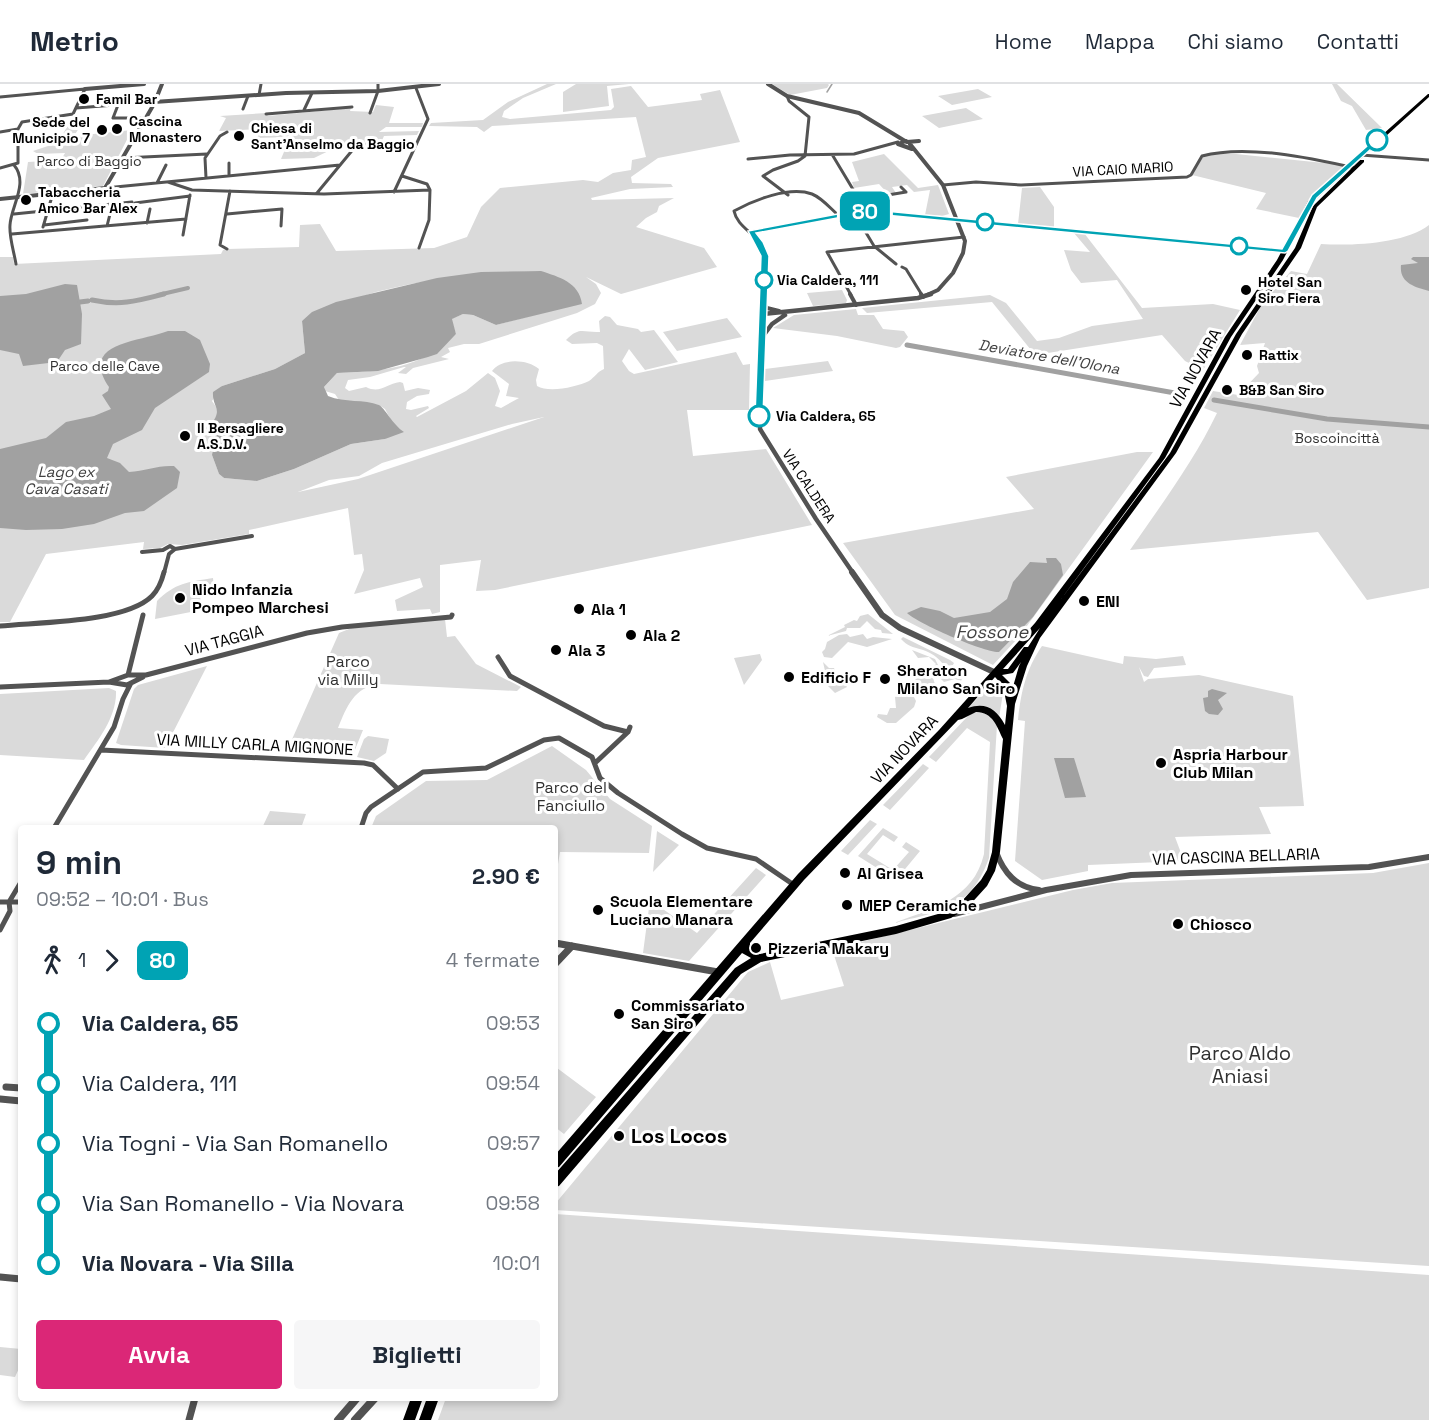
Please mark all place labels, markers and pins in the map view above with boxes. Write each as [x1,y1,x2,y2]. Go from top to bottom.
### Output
place label: Famil Bar [96,90,158,108]
marker: Famil Bar [77,92,91,106]
place label: Cascina Monastero [129,112,202,146]
place label: Sede del Municipio 7 [12,113,90,147]
place label: Chiesa di Sant'Anselmo da Baggio [251,119,414,153]
marker: Cascina Monastero [110,122,124,136]
marker: Sede del Municipio 7 [95,123,109,137]
marker: Chiesa di Sant'Anselmo da Baggio [232,129,246,143]
unlabelled marker [1366,129,1388,151]
place label: Tabaccheria Amico Bar Alex [38,183,138,217]
marker: Tabaccheria Amico Bar Alex [19,193,33,207]
unlabelled marker [976,213,994,231]
unlabelled marker [1230,237,1248,255]
marker: Via Caldera, 111 [755,271,773,289]
place label: Via Caldera, 111 [777,271,879,289]
place label: Hotel San Siro Fiera [1258,273,1322,307]
marker: Hotel San Siro Fiera [1239,283,1253,297]
place label: Rattix [1259,346,1299,364]
marker: Rattix [1240,348,1254,362]
place label: B&B San Siro [1239,381,1324,399]
marker: B&B San Siro [1220,383,1234,397]
marker: Via Caldera, 65 [748,405,770,427]
place label: Via Caldera, 65 [776,407,876,425]
place label: Il Bersagliere A.S.D.V. [197,419,284,453]
marker: Il Bersagliere A.S.D.V. [178,429,192,443]
place label: Nido Infanzia Pompeo Marchesi [192,579,329,618]
marker: Nido Infanzia Pompeo Marchesi [173,591,187,605]
place label: ENI [1096,591,1120,612]
marker: ENI [1077,594,1091,608]
place label: Ala 1 [591,599,626,620]
marker: Ala 1 [572,602,586,616]
place label: Ala 2 [643,625,680,646]
marker: Ala 2 [624,628,638,642]
place label: Ala 3 [568,640,606,661]
marker: Ala 3 [549,643,563,657]
place label: Sheraton Milano San Siro [897,660,1015,699]
place label: Edificio F [801,667,872,688]
marker: Edificio F [782,670,796,684]
marker: Sheraton Milano San Siro [878,672,892,686]
place label: Aspria Harbour Club Milan [1173,744,1288,783]
marker: Aspria Harbour Club Milan [1154,756,1168,770]
place label: Al Grisea [857,863,924,884]
marker: Al Grisea [838,866,852,880]
place label: Scuola Elementare Luciano Manara [610,891,753,930]
place label: MEP Ceramiche [859,895,977,916]
marker: MEP Ceramiche [840,898,854,912]
marker: Scuola Elementare Luciano Manara [591,903,605,917]
place label: Chiosco [1190,914,1252,935]
marker: Chiosco [1171,917,1185,931]
place label: Pizzeria Makary [768,938,889,959]
marker: Pizzeria Makary [749,941,763,955]
place label: Commissariato San Siro [631,995,745,1034]
marker: Commissariato San Siro [612,1007,626,1021]
place label: Los Locos [631,1123,727,1149]
marker: Los Locos [612,1129,626,1143]

